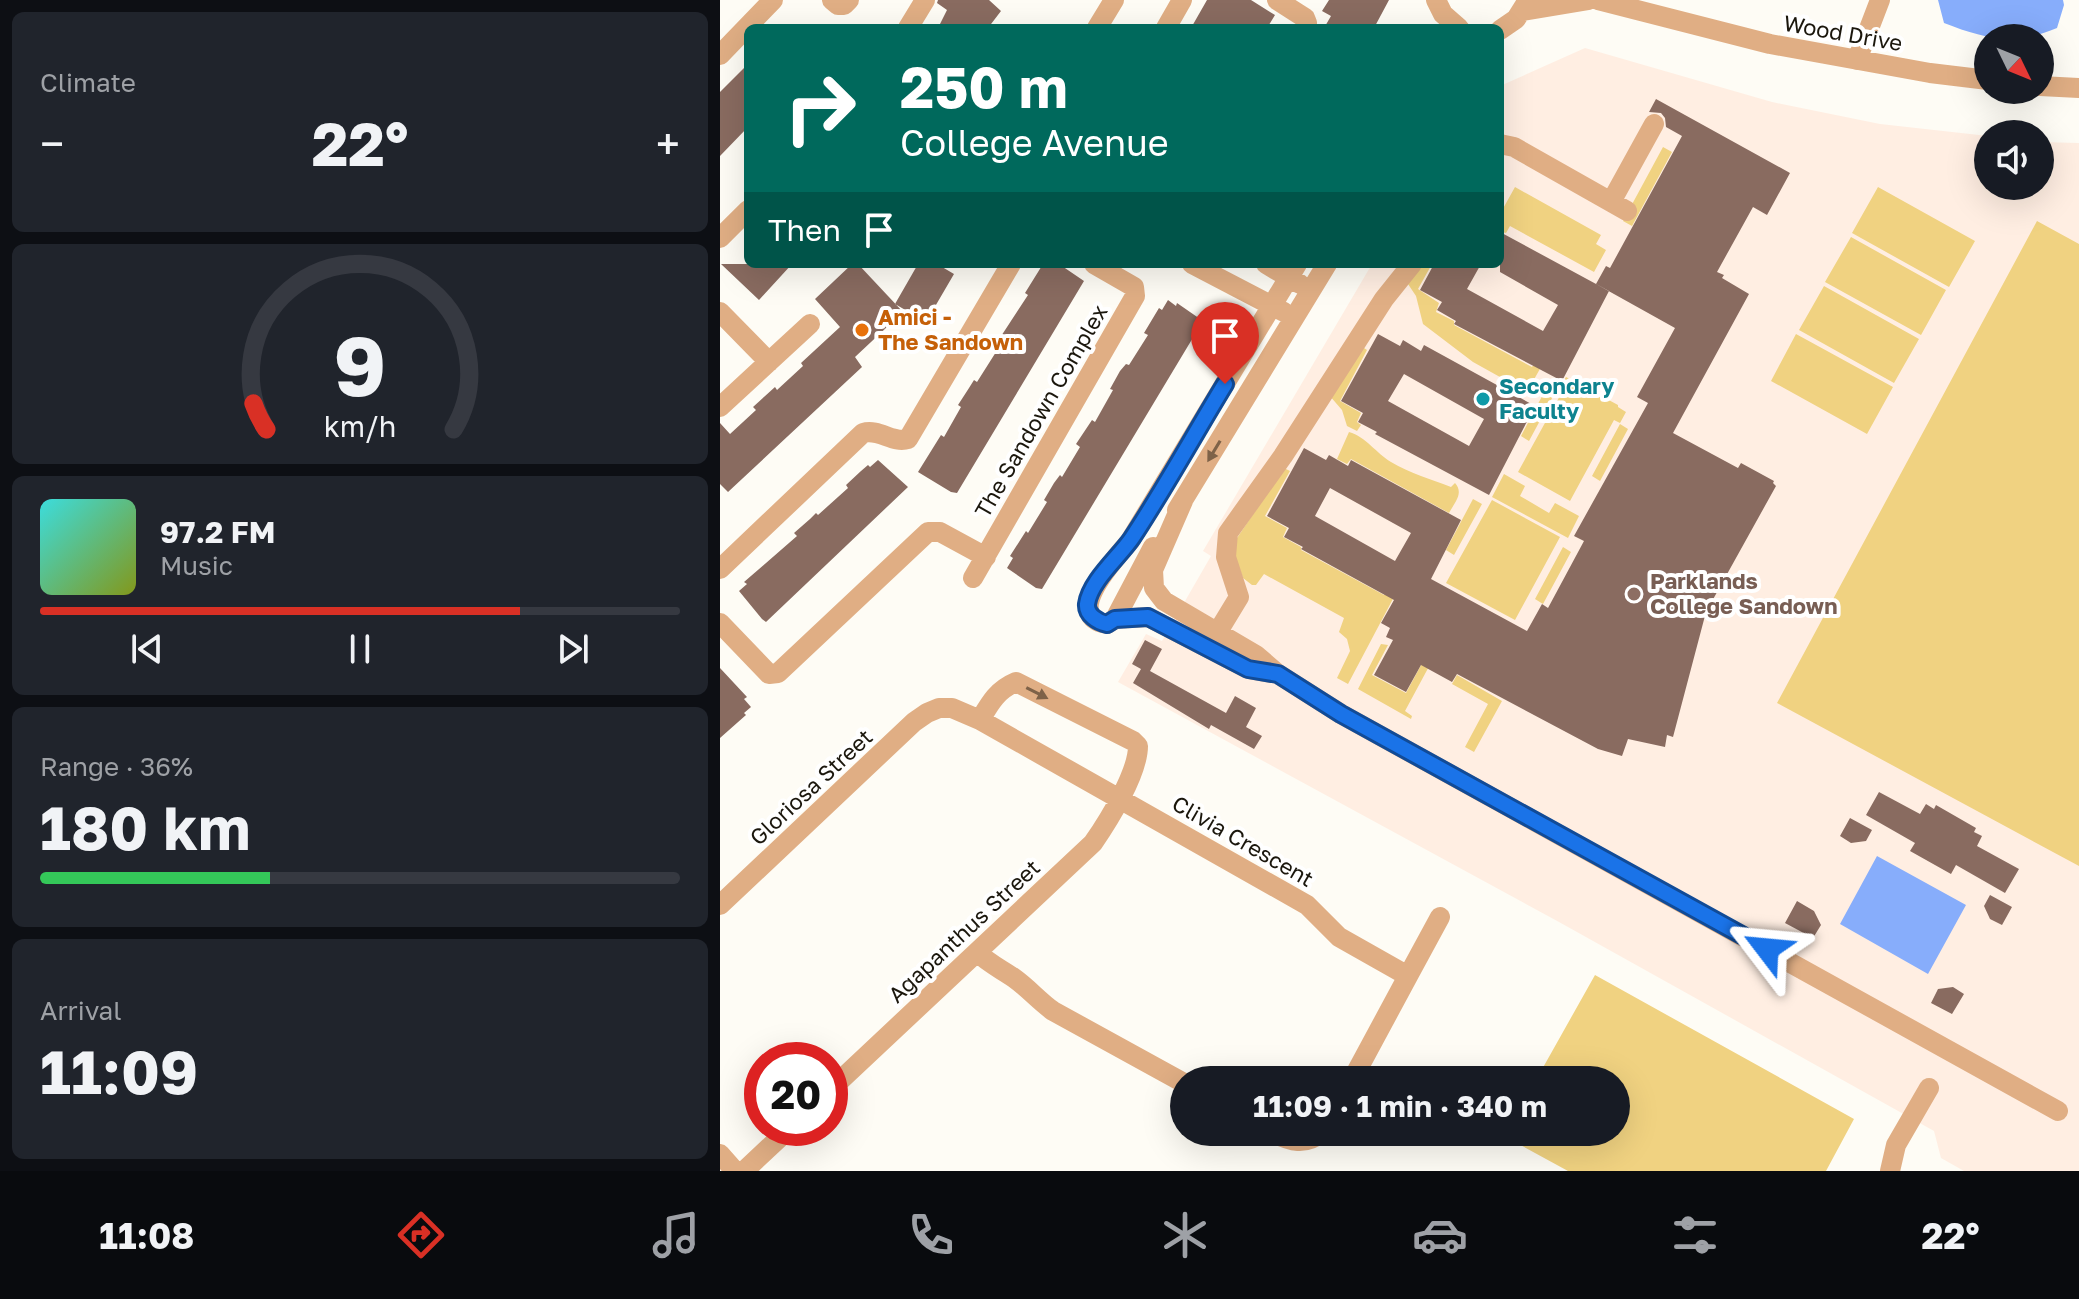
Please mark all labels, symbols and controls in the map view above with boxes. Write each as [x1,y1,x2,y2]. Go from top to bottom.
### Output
street label: Wood Drive [1782,9,1905,56]
north arrow [1974,24,2054,104]
map controls [1974,24,2054,200]
text: 250 m [900,53,1068,120]
icon: right [768,56,872,160]
text: Climate [40,67,136,98]
text: 22° [312,107,408,179]
text: − [40,117,64,170]
text: + [656,117,680,170]
button: sound [1974,120,2054,200]
text: College Avenue [900,121,1169,164]
icon: arrive [857,208,901,252]
text: Then [768,212,841,248]
street label: The Sandown Complex [969,300,1113,522]
pin [1191,302,1259,384]
place label: Amici - The Sandown [878,303,1023,355]
text: 9 [334,313,386,413]
icon: arrive [1203,314,1247,358]
marker: Amici - The Sandown [853,321,871,339]
place label: Secondary Faculty [1499,372,1615,424]
marker: Secondary Faculty [1474,390,1492,408]
text: km/h [324,409,396,443]
one-way arrow [1207,440,1221,462]
text: 97.2 FM [160,514,275,550]
text: Music [160,550,233,581]
place label: Parklands College Sandown [1650,567,1837,619]
marker: Parklands College Sandown [1625,585,1643,603]
icon: previous [125,627,169,671]
icon: pause [338,627,382,671]
icon: next [551,627,595,671]
one-way arrow [1026,686,1049,700]
street label: Gloriosa Street [744,723,878,850]
text: Range · 36% [40,751,193,782]
street label: Clivia Crescent [1168,789,1319,892]
text: 180 km [40,791,251,863]
street label: Agapanthus Street [882,853,1045,1008]
position arrow [1725,907,1809,991]
text: Arrival [40,995,121,1026]
text: 11:09 [40,1035,198,1107]
speed limit sign: 20 [744,1042,848,1146]
text: 11:09 · 1 min · 340 m [1253,1088,1547,1124]
icon: directions [393,1207,449,1263]
icon: music [648,1207,704,1263]
icon: phone [903,1207,959,1263]
icon: climate [1157,1207,1213,1263]
icon: car [1412,1207,1468,1263]
icon: filters [1667,1207,1723,1263]
text: 11:08 [99,1214,194,1257]
text: 22° [1922,1214,1980,1257]

